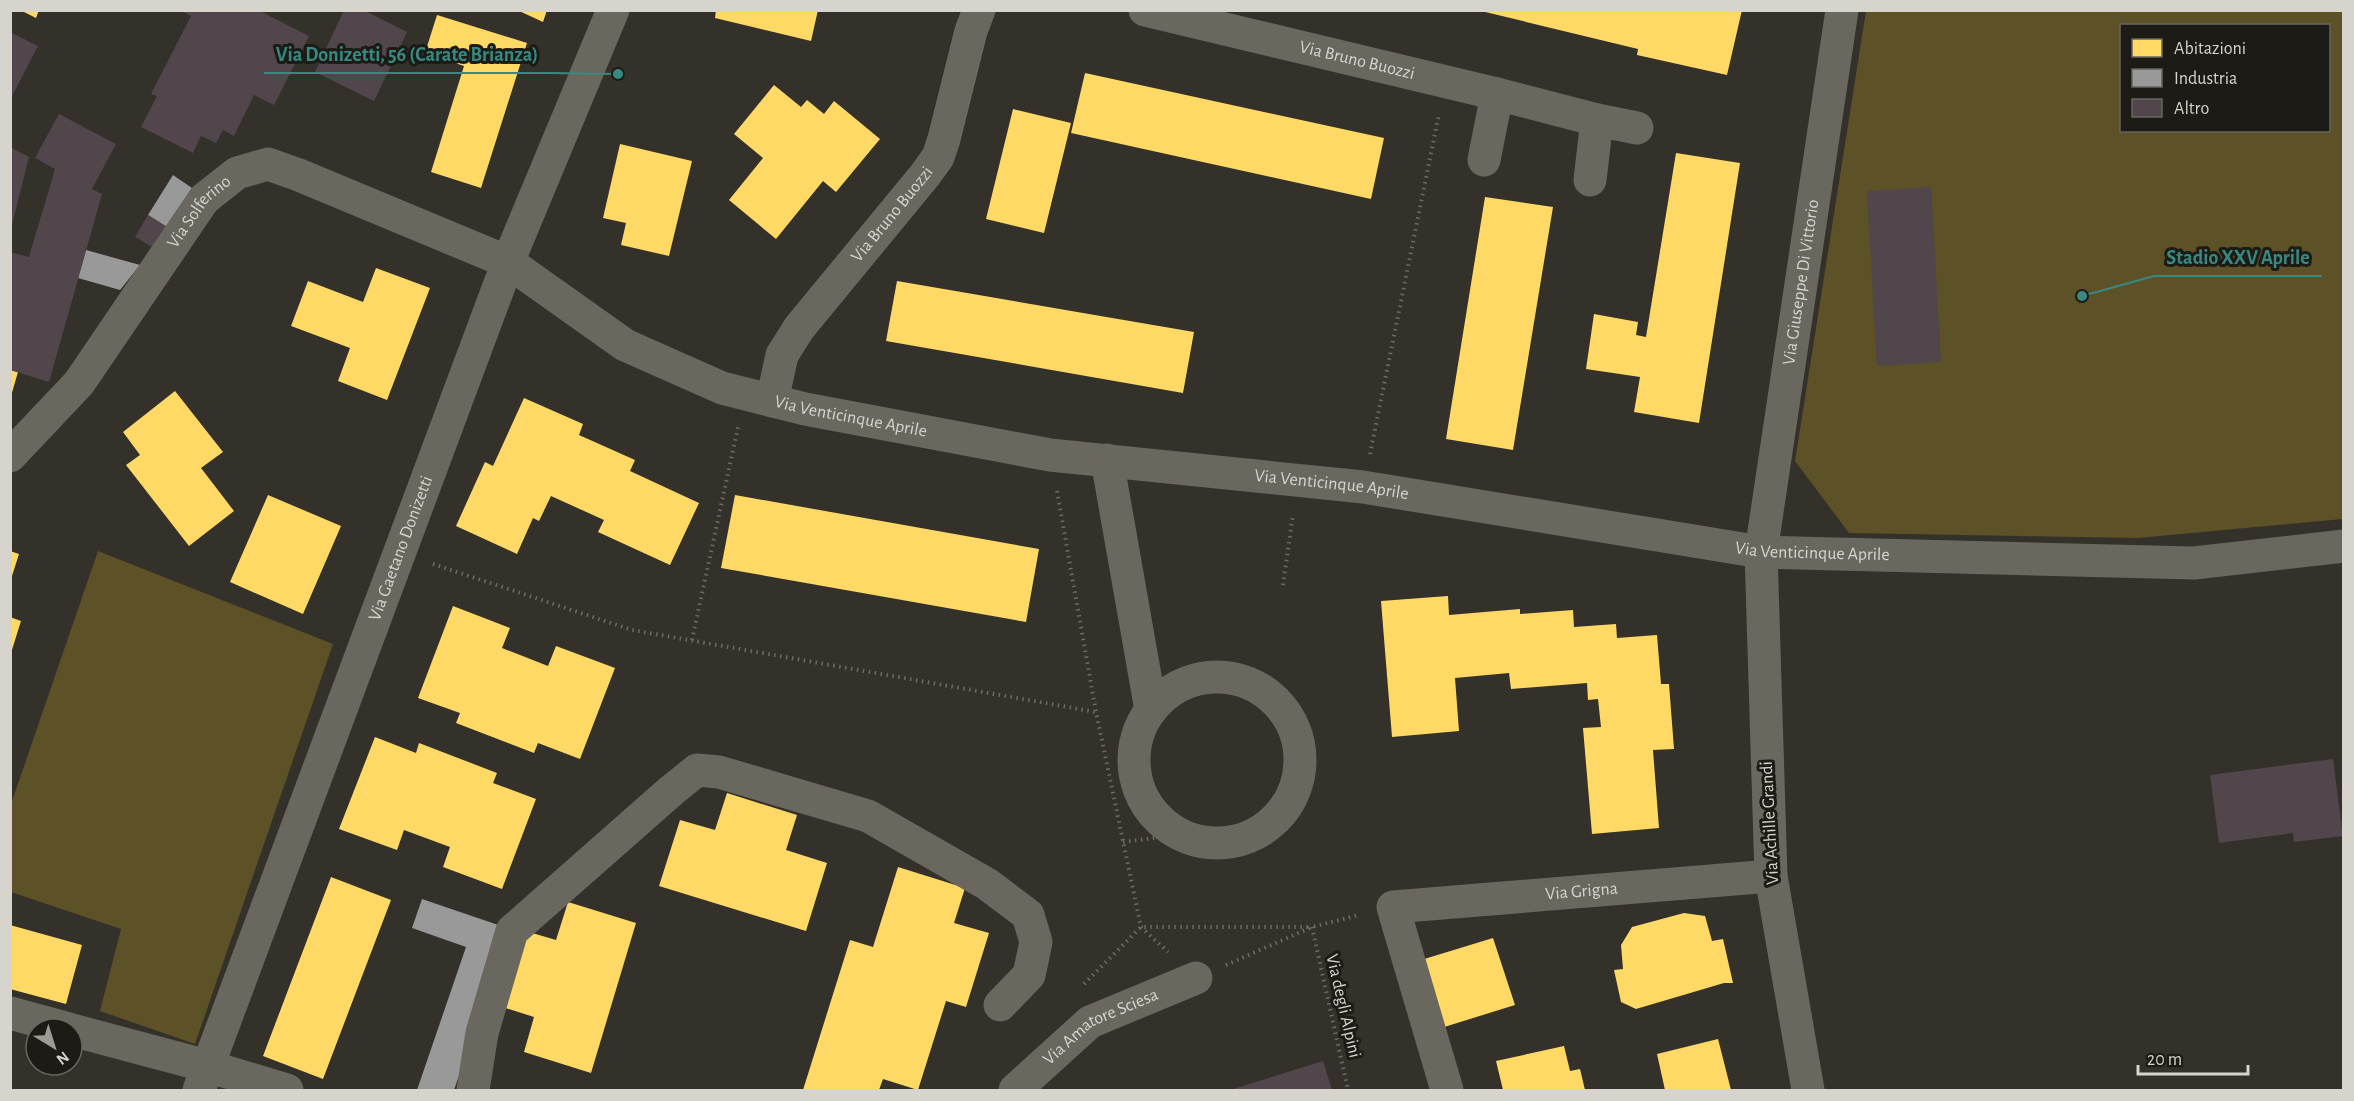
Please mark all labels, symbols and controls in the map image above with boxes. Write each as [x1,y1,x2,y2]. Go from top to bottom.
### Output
legend [2120,24,2330,132]
callout: Via Donizetti, 56 (Carate Brianza) [264,35,550,73]
street label: Via Bruno Buozzi [1298,38,1416,83]
text: Abitazioni [2174,40,2246,58]
text: Via Donizetti, 56 (Carate Brianza) [276,45,538,65]
text: Industria [2174,70,2237,88]
text: Altro [2174,100,2209,118]
street label: Via Bruno Buozzi [848,163,937,266]
street label: Via Solferino [164,172,235,252]
street label: Via Giuseppe Di Vittorio [1780,198,1823,366]
callout: Stadio XXV Aprile [2154,238,2322,276]
text: Stadio XXV Aprile [2166,248,2310,268]
street label: Via Venticinque Aprile [773,393,928,441]
street label: Via Venticinque Aprile [1254,467,1410,503]
street label: Via Gaetano Donizetti [366,473,436,623]
street label: Via Venticinque Aprile [1733,539,1890,564]
street label: Via Achille Grandi [1758,761,1782,885]
street label: Via Grigna [1545,880,1619,903]
street label: Via degli Alpini [1322,952,1364,1060]
street label: Via Amatore Sciesa [1040,986,1161,1069]
north arrow [24,1017,84,1077]
scale bar [2138,1038,2248,1076]
text: N [53,1048,72,1068]
text: 20 m [2147,1051,2182,1069]

